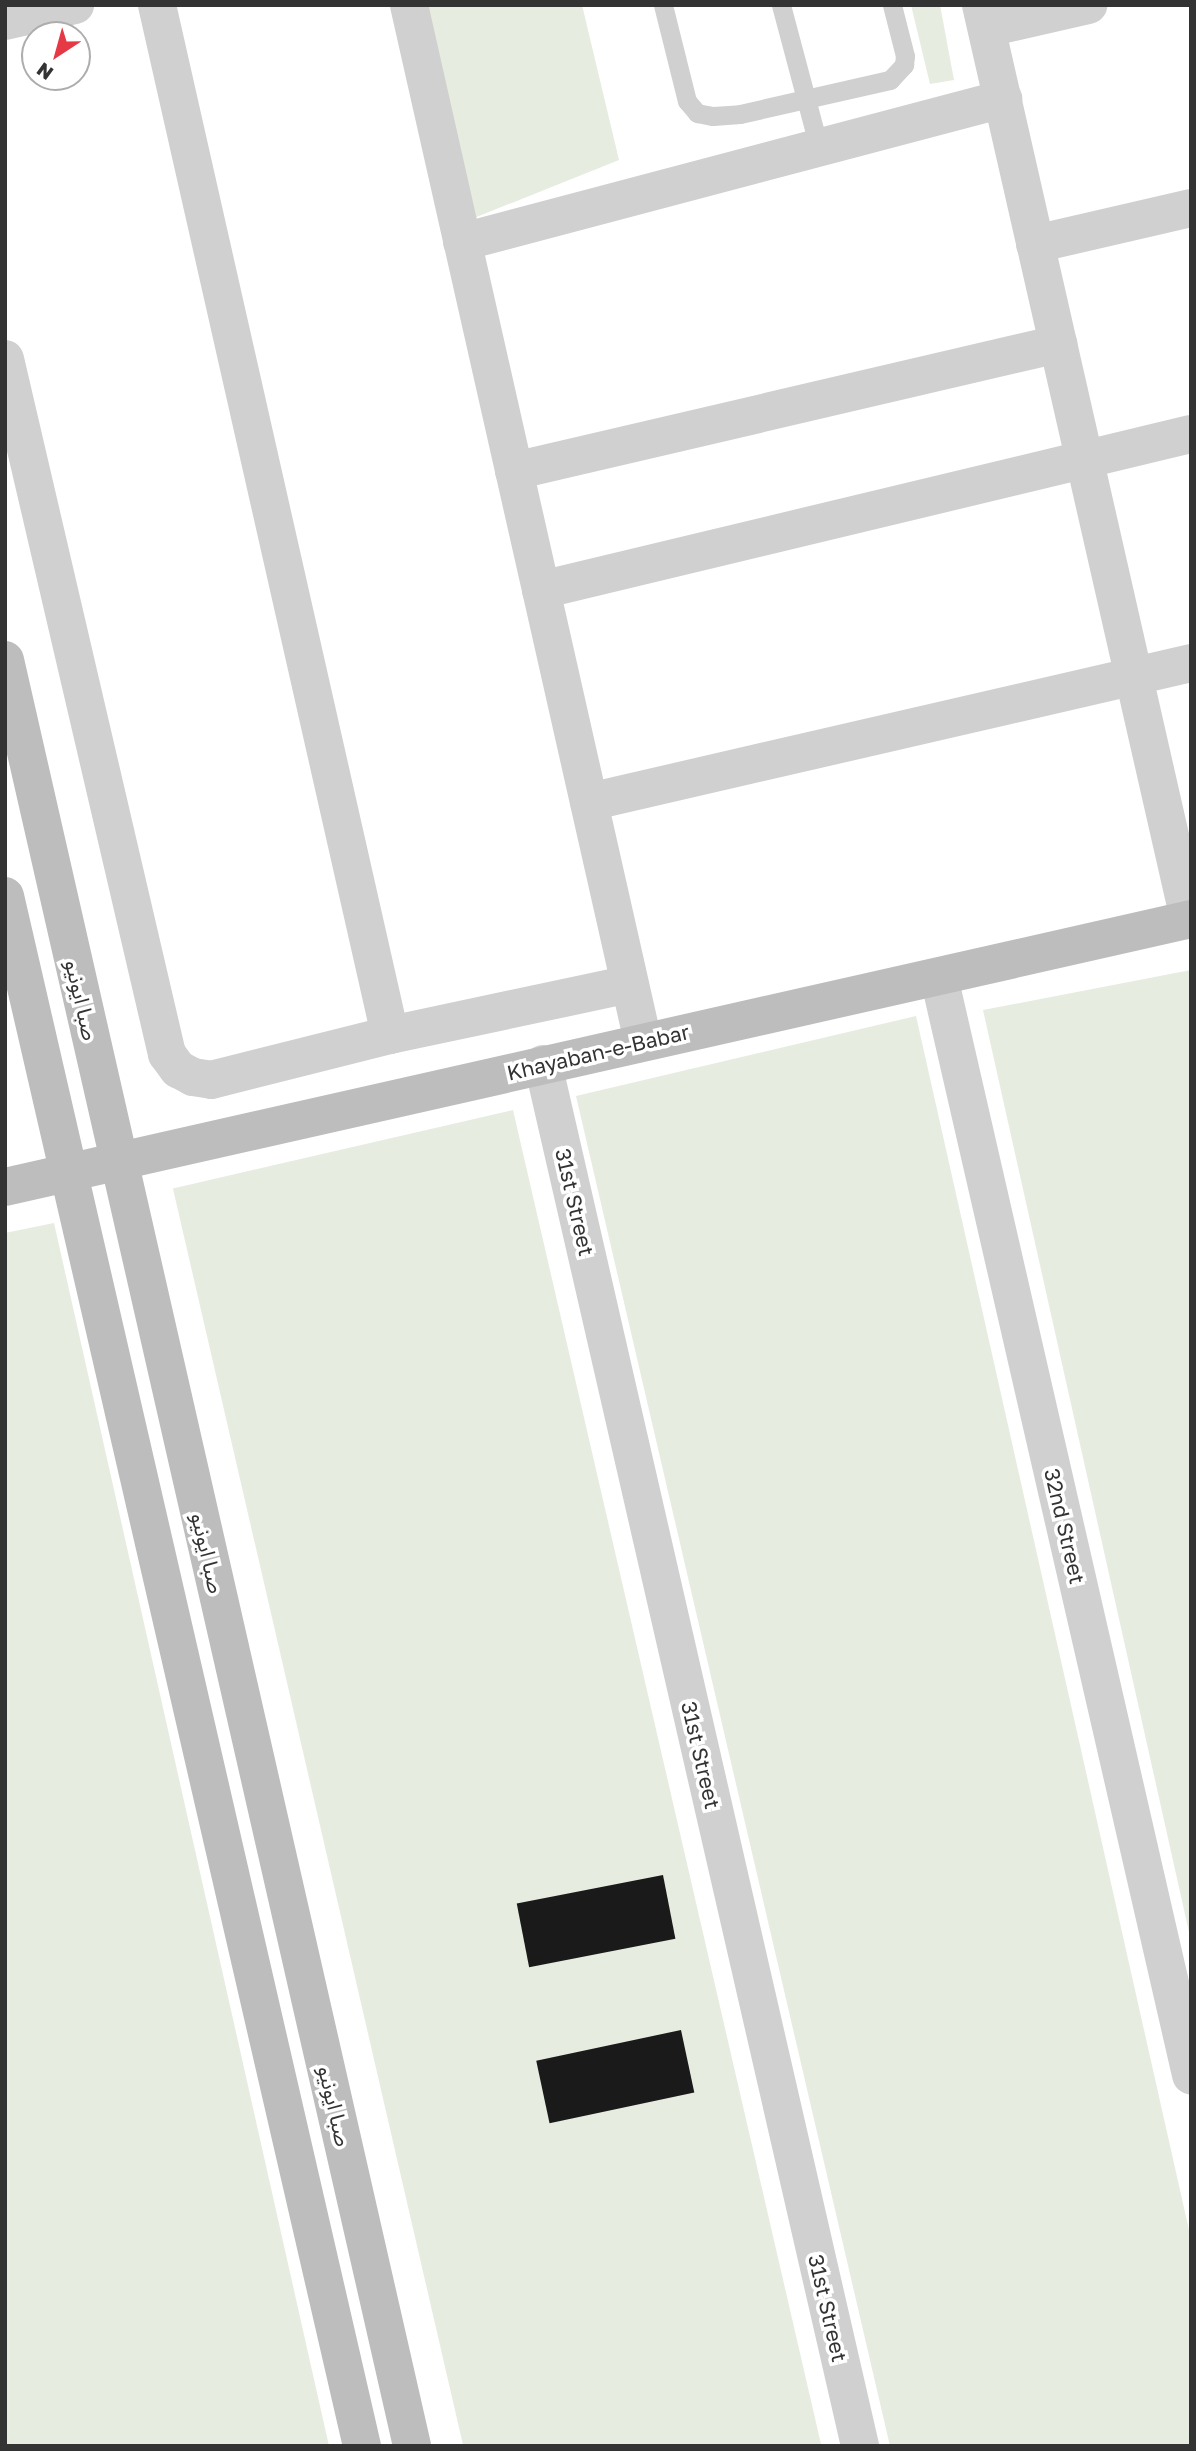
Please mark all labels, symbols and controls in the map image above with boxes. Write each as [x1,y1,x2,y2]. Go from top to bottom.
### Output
north arrow [21,21,91,91]
text: N [32,58,57,85]
street label: صبا ایونیو [60,957,104,1043]
street label: Khayaban-e-Babar [504,1019,692,1085]
street label: 31st Street [550,1146,600,1258]
street label: 32nd Street [1039,1466,1091,1586]
street label: صبا ایونیو [186,1510,230,1596]
street label: 31st Street [676,1699,726,1811]
street label: صبا ایونیو [313,2063,357,2149]
street label: 31st Street [803,2252,853,2364]

